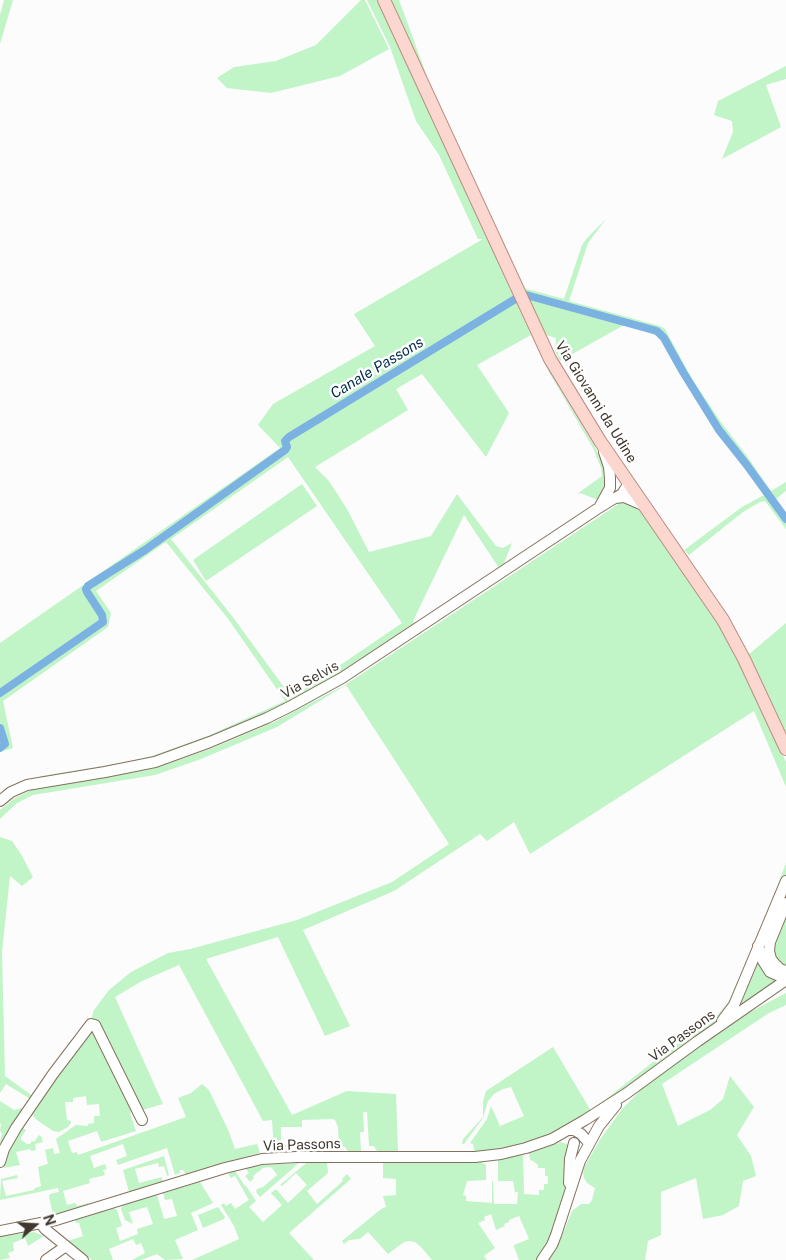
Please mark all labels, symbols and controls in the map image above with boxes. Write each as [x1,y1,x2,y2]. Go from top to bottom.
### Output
water label: Canale Passons [327,333,427,403]
street label: Via Giovanni da Udine [552,338,640,466]
street label: Via Selvis [278,657,342,703]
street label: Via Passons [646,1006,718,1066]
street label: Via Passons [263,1135,341,1155]
north arrow [10,1200,60,1250]
text: N [40,1212,59,1228]

